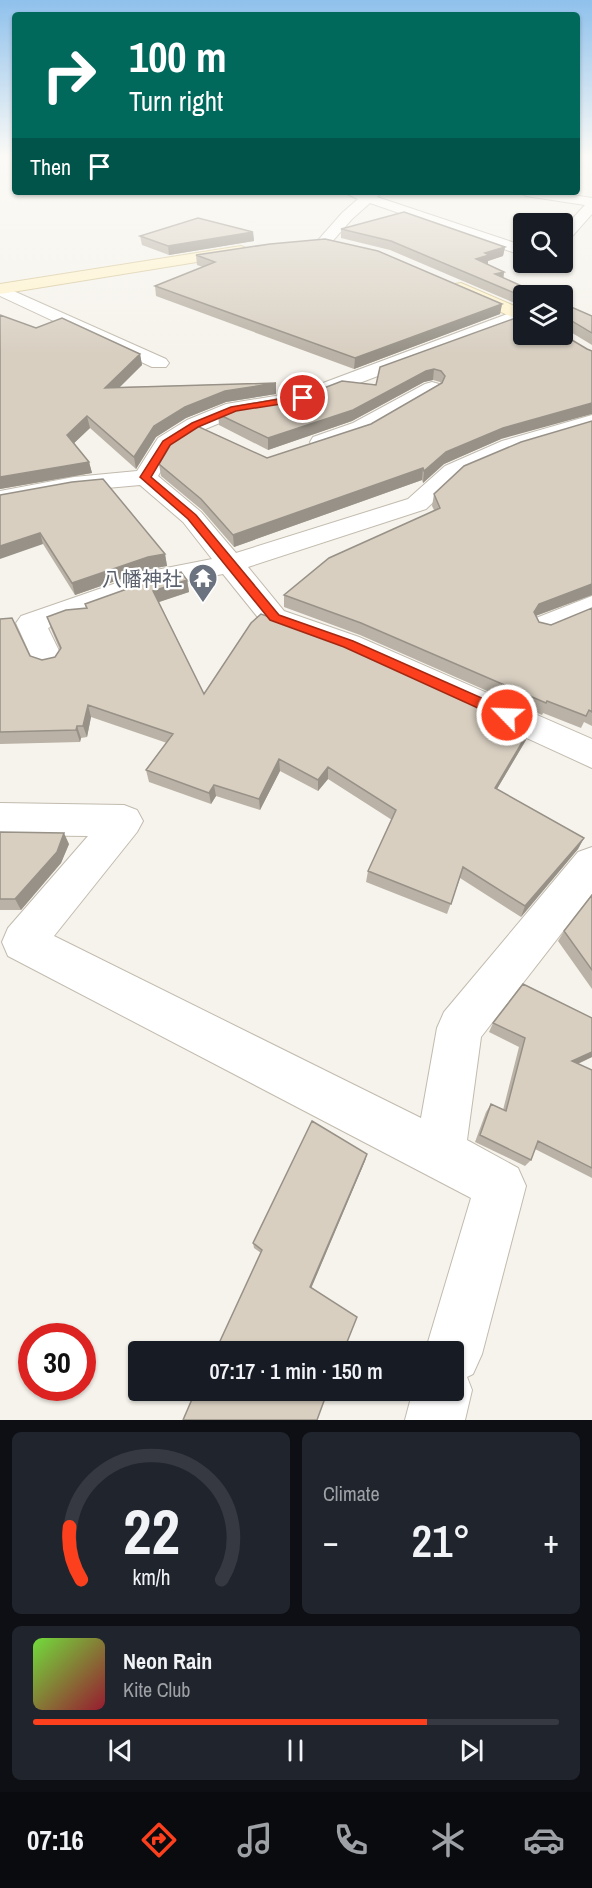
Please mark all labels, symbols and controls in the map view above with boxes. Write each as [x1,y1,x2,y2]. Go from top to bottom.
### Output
text: 100 m [129,29,227,85]
icon: right [30,36,108,114]
text: Turn right [129,83,223,119]
icon: arrive [83,150,116,183]
text: Then [30,152,71,182]
map controls [513,213,573,345]
button: search [513,213,573,273]
button: layers [513,285,573,345]
pin [277,372,328,423]
icon: arrive [286,381,319,414]
temple icon: 八幡神社 [187,562,219,604]
place label: 八幡神社 [102,565,182,592]
position arrow [475,683,539,747]
speed limit sign: 30 [18,1323,96,1401]
text: 07:17 · 1 min · 150 m [209,1356,383,1386]
text: Climate [323,1480,380,1507]
text: 22 [123,1489,179,1573]
text: 21° [411,1510,471,1571]
text: − [323,1519,339,1563]
text: + [543,1519,559,1563]
text: km/h [132,1563,170,1592]
text: Neon Rain [123,1646,212,1676]
text: Kite Club [123,1676,190,1703]
icon: previous [104,1734,137,1767]
icon: pause [279,1734,312,1767]
icon: next [455,1734,488,1767]
icon: directions [138,1819,180,1861]
icon: music [234,1819,276,1861]
icon: phone [330,1819,372,1861]
icon: climate [427,1819,469,1861]
icon: car [523,1819,565,1861]
text: 07:16 [27,1822,84,1858]

